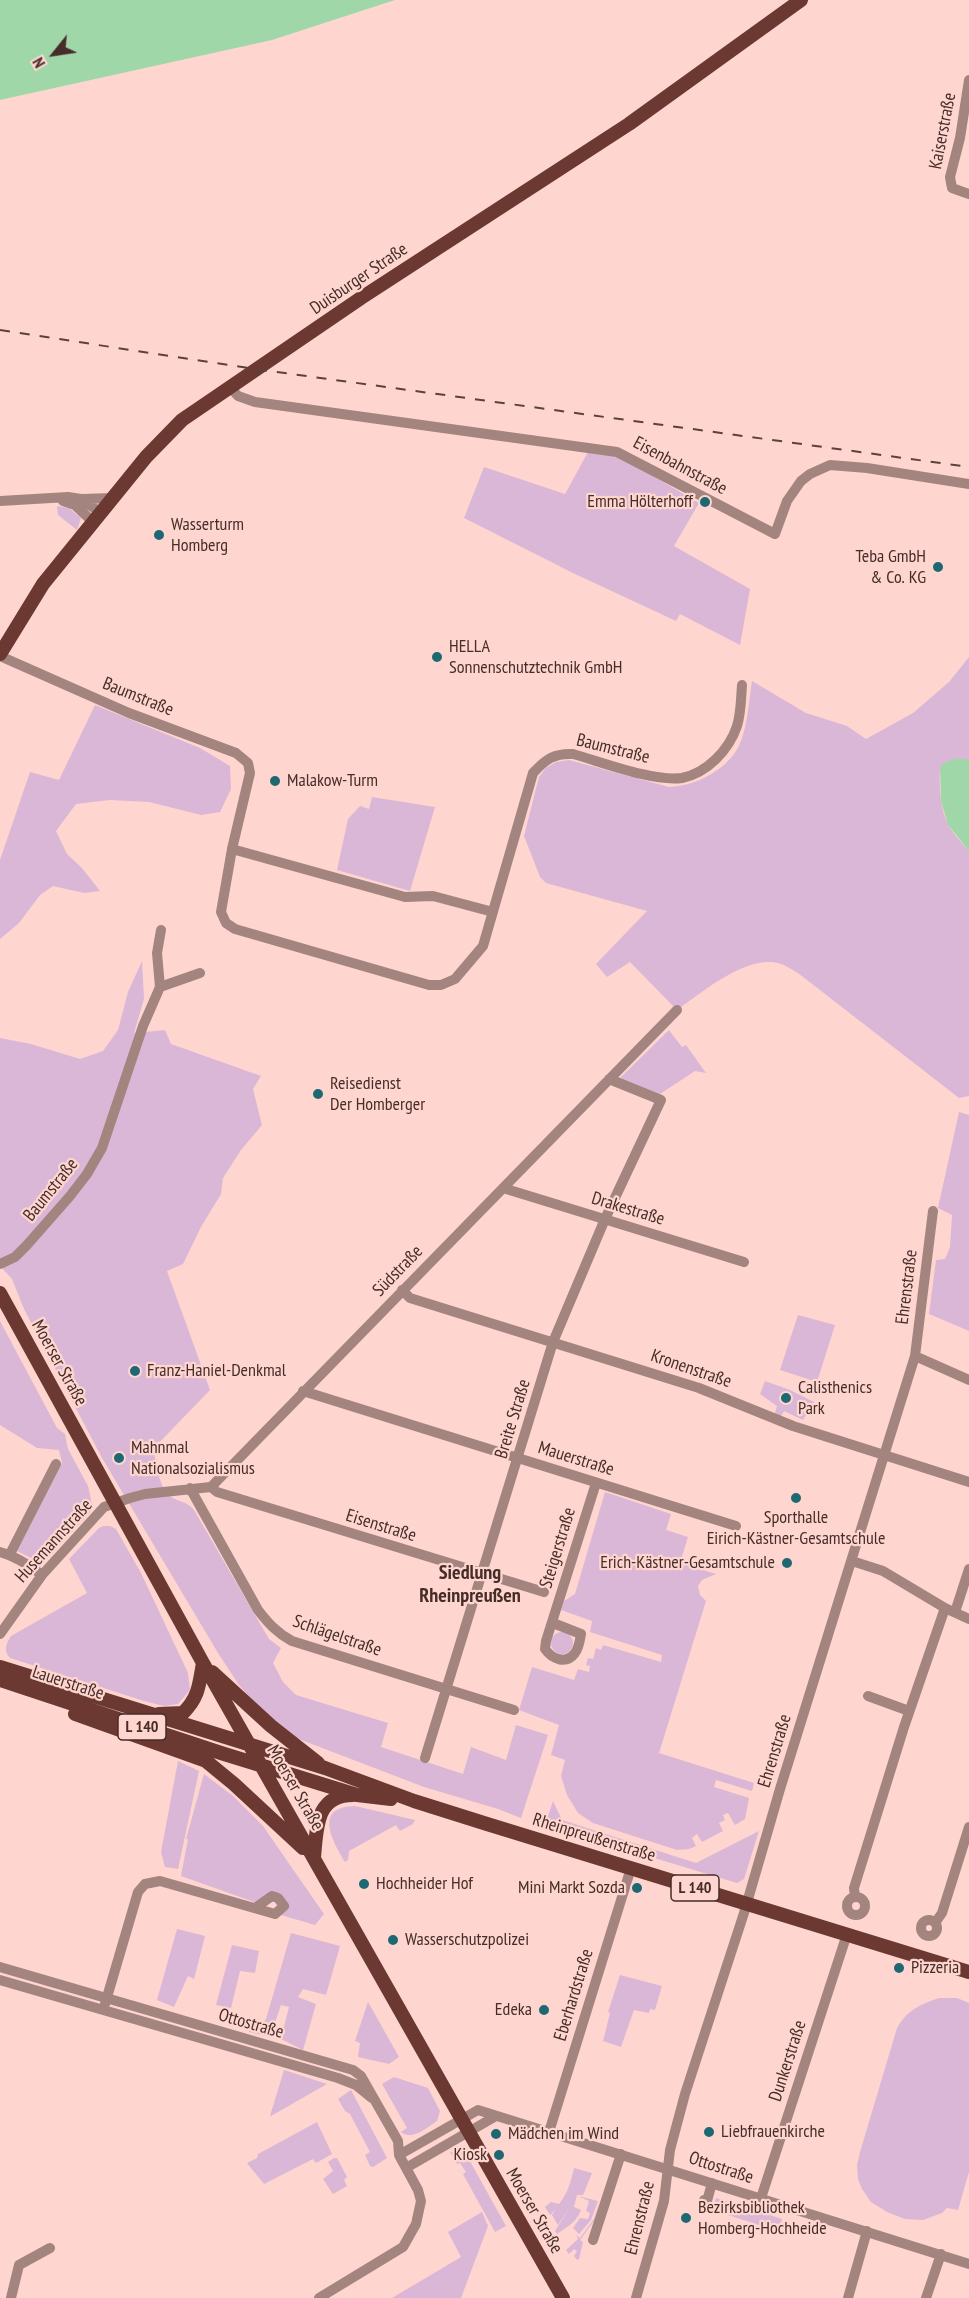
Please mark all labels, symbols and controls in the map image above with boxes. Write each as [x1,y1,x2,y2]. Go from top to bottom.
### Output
north arrow [24,24,84,84]
text: N [28,54,49,72]
street label: Kaiserstraße [925,91,961,171]
street label: Duisburger Straße [306,239,412,319]
street label: Eisenbahnstraße [629,432,731,500]
place label: Emma Hölterhoff [587,491,693,513]
marker: Emma Hölterhoff [698,495,712,509]
place label: Wasserturm Homberg [171,514,244,556]
marker: Wasserturm Homberg [152,528,166,542]
place label: Teba GmbH & Co. KG [856,546,926,588]
marker: Teba GmbH & Co. KG [931,560,945,574]
place label: HELLA Sonnenschutztechnik GmbH [449,636,622,678]
marker: HELLA Sonnenschutztechnik GmbH [430,650,444,664]
street label: Baumstraße [99,673,177,721]
street label: Baumstraße [574,729,652,769]
place label: Malakow-Turm [287,770,378,792]
marker: Malakow-Turm [268,774,282,788]
place label: Reisedienst Der Homberger [330,1073,425,1116]
marker: Reisedienst Der Homberger [311,1087,325,1101]
street label: Baumstraße [19,1154,83,1226]
street label: Drakestraße [589,1188,667,1230]
street label: Südstraße [368,1241,428,1301]
street label: Ehrenstraße [892,1248,922,1326]
street label: Moerser Straße [27,1316,91,1410]
street label: Kronenstraße [648,1345,734,1393]
place label: Franz-Haniel-Denkmal [147,1360,286,1382]
marker: Franz-Haniel-Denkmal [128,1364,142,1378]
street label: Breite Straße [491,1377,535,1461]
place label: Calisthenics Park [798,1377,872,1420]
marker: Calisthenics Park [779,1391,793,1405]
place label: Mahnmal Nationalsozialismus [131,1437,255,1480]
street label: Mauerstraße [535,1437,617,1481]
marker: Mahnmal Nationalsozialismus [112,1451,126,1465]
marker: Sporthalle Eirich-Kästner-Gesamtschule [789,1491,803,1505]
street label: Husemannstraße [11,1495,97,1587]
street label: Eisenstraße [343,1505,419,1547]
street label: Steigerstraße [535,1505,581,1591]
place label: Sporthalle Eirich-Kästner-Gesamtschule [707,1507,885,1550]
place label: Erich-Kästner-Gesamtschule [600,1552,775,1574]
marker: Erich-Kästner-Gesamtschule [780,1556,794,1570]
district label: Siedlung Rheinpreußen [419,1561,521,1608]
street label: Schlägelstraße [290,1611,384,1661]
street label: Lauerstraße [29,1661,107,1705]
street label: Ehrenstraße [754,1712,796,1790]
road number: L 140 [118,1714,166,1740]
street label: Moerser Straße [262,1742,328,1834]
street label: Rheinpreußenstraße [530,1809,658,1867]
place label: Hochheider Hof [376,1873,473,1895]
road number: L 140 [671,1875,719,1901]
marker: Hochheider Hof [357,1877,371,1891]
place label: Mini Markt Sozda [518,1877,625,1899]
marker: Mini Markt Sozda [630,1881,644,1895]
place label: Wasserschutzpolizei [405,1929,529,1951]
marker: Wasserschutzpolizei [386,1933,400,1947]
street label: Eberhardstraße [550,1946,598,2044]
place label: Pizzeria [911,1957,959,1979]
marker: Pizzeria [892,1961,906,1975]
place label: Edeka [495,1999,532,2021]
marker: Edeka [537,2003,551,2017]
street label: Ottostraße [216,2004,286,2044]
street label: Dunkerstraße [765,2018,811,2104]
place label: Liebfrauenkirche [721,2121,825,2143]
place label: Mädchen im Wind [508,2123,619,2145]
marker: Liebfrauenkirche [702,2125,716,2139]
marker: Mädchen im Wind [489,2127,503,2141]
place label: Kiosk [453,2144,487,2166]
street label: Ottostraße [686,2147,756,2189]
marker: Kiosk [492,2148,506,2162]
street label: Moerser Straße [501,2165,567,2257]
street label: Ehrenstraße [620,2179,660,2257]
place label: Bezirksbibliothek Homberg-Hochheide [698,2197,827,2240]
marker: Bezirksbibliothek Homberg-Hochheide [679,2211,693,2225]

